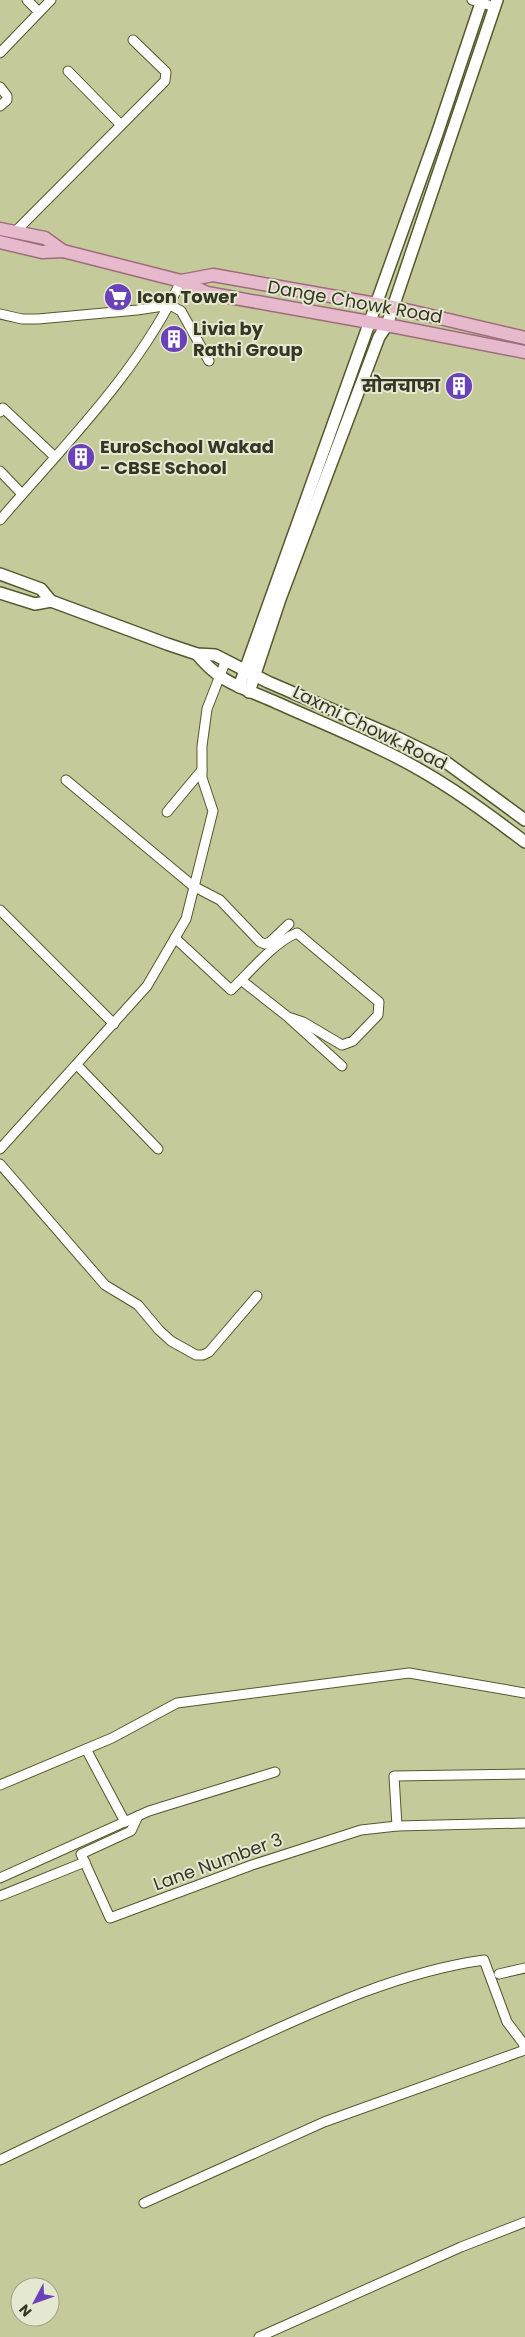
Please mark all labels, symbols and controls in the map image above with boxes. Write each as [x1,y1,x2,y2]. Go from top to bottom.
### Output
street label: Dange Chowk Road [266,274,444,329]
supermarket icon: Icon Tower [103,282,133,312]
place label: Icon Tower [137,284,237,309]
place label: Livia by Rathi Group [193,316,303,362]
building icon: Livia by Rathi Group [159,324,189,354]
building icon: सोनचाफा [444,371,474,401]
place label: सोनचाफा [361,373,441,398]
place label: EuroSchool Wakad - CBSE School [100,434,274,480]
building icon: EuroSchool Wakad - CBSE School [66,442,96,472]
street label: Laxmi Chowk Road [289,679,452,776]
street label: Lane Number 3 [150,1827,286,1896]
north arrow [10,2277,60,2327]
text: N [14,2300,36,2321]

